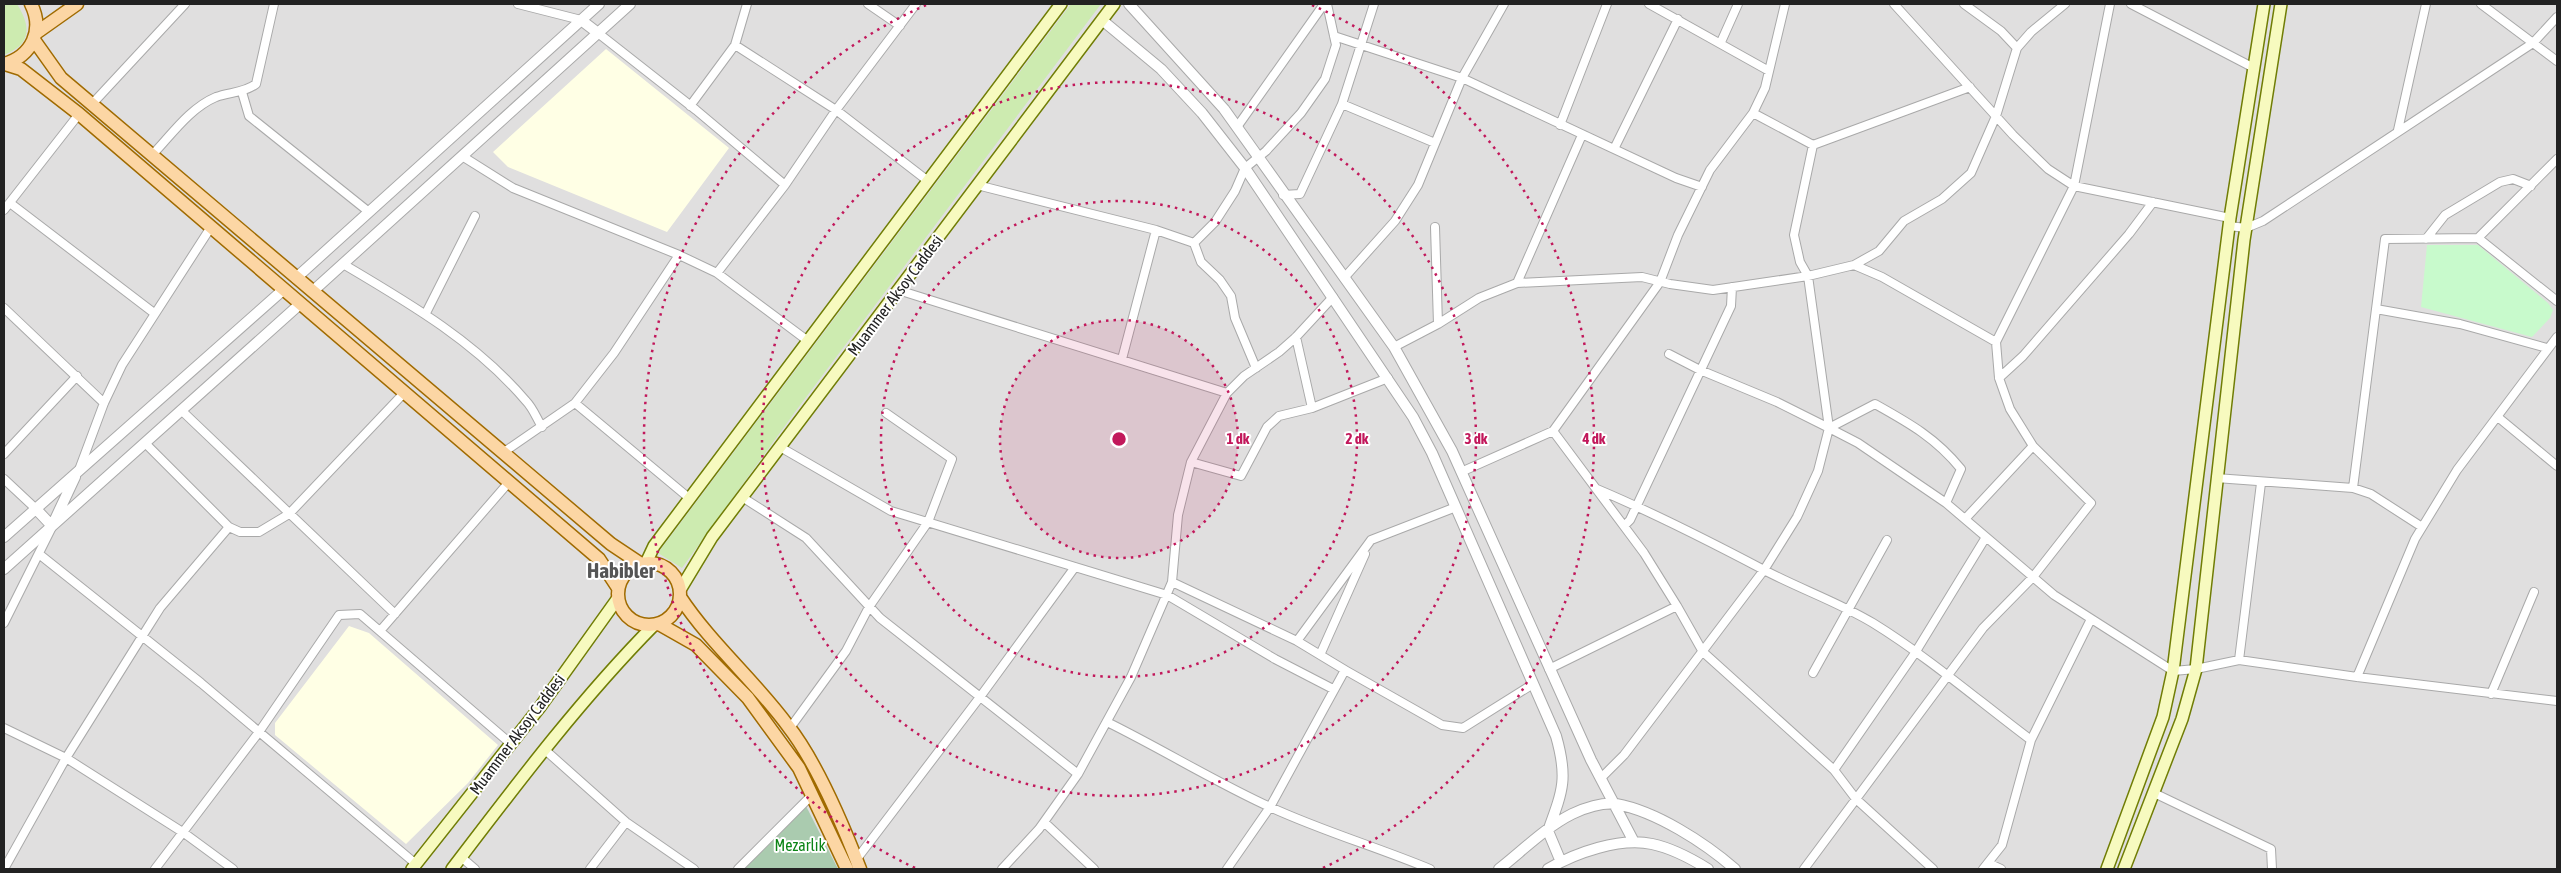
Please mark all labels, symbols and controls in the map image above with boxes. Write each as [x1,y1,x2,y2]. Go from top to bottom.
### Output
street label: Muammer Aksoy Caddesi [844,231,947,359]
centre of rings [1110,430,1128,448]
text: 1 dk [1227,430,1250,447]
text: 2 dk [1346,430,1369,447]
text: 3 dk [1465,430,1488,447]
text: 4 dk [1582,430,1606,447]
district label: Habibler [587,558,656,582]
street label: Muammer Aksoy Caddesi [466,670,569,798]
park label: Mezarlık [775,836,825,854]

